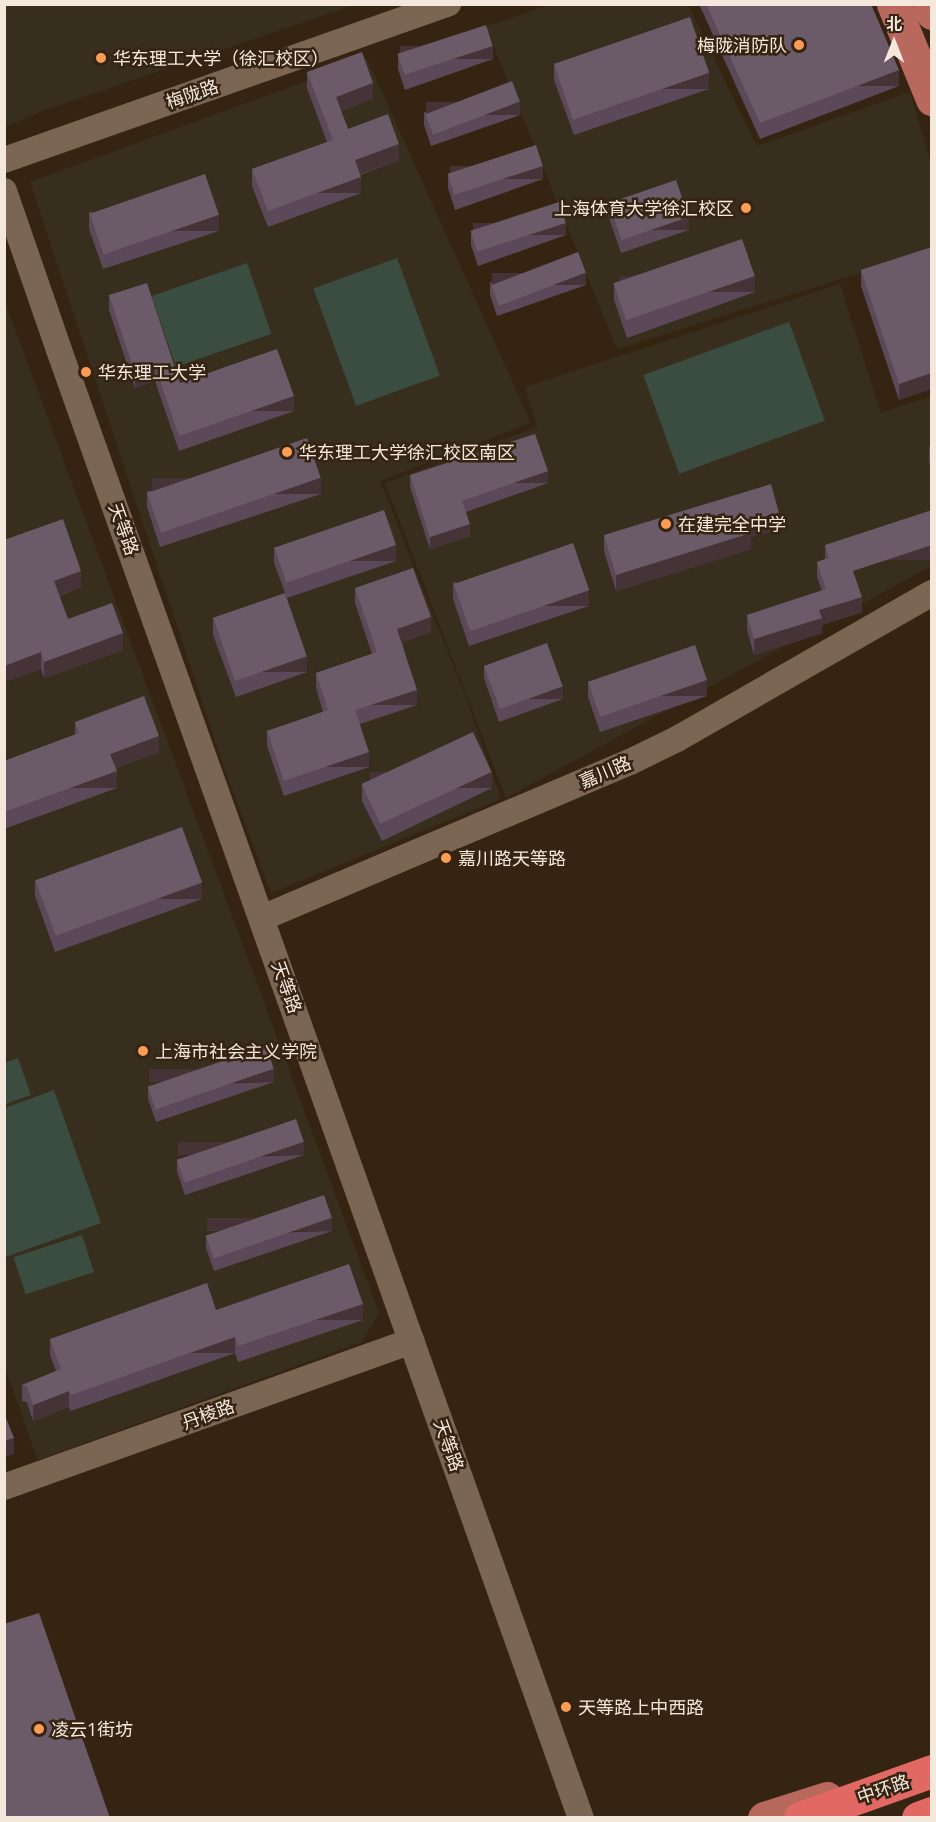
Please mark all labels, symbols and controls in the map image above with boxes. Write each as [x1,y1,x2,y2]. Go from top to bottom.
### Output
north arrow [864,12,924,72]
text: 北 [886,13,902,35]
place label: 梅陇消防队 [697,34,787,56]
marker: 梅陇消防队 [792,38,806,52]
place label: 华东理工大学（徐汇校区） [113,47,329,69]
marker: 华东理工大学（徐汇校区） [94,51,108,65]
street label: 梅陇路 [163,75,221,113]
place label: 上海体育大学徐汇校区 [554,197,734,219]
marker: 上海体育大学徐汇校区 [739,201,753,215]
place label: 华东理工大学 [98,361,206,383]
marker: 华东理工大学 [79,365,93,379]
place label: 华东理工大学徐汇校区南区 [299,441,515,463]
marker: 华东理工大学徐汇校区南区 [280,445,294,459]
street label: 天等路 [105,500,143,558]
place label: 在建完全中学 [678,513,786,535]
marker: 在建完全中学 [659,517,673,531]
street label: 嘉川路 [576,752,634,792]
place label: 嘉川路天等路 [458,847,566,869]
marker: 嘉川路天等路 [439,851,453,865]
street label: 天等路 [268,958,306,1016]
place label: 上海市社会主义学院 [155,1040,317,1062]
marker: 上海市社会主义学院 [136,1044,150,1058]
street label: 丹棱路 [179,1395,237,1433]
street label: 天等路 [430,1416,468,1474]
place label: 天等路上中西路 [578,1696,704,1718]
marker: 天等路上中西路 [559,1700,573,1714]
place label: 凌云1街坊 [51,1718,133,1740]
marker: 凌云1街坊 [32,1722,46,1736]
street label: 中环路 [854,1770,912,1808]

